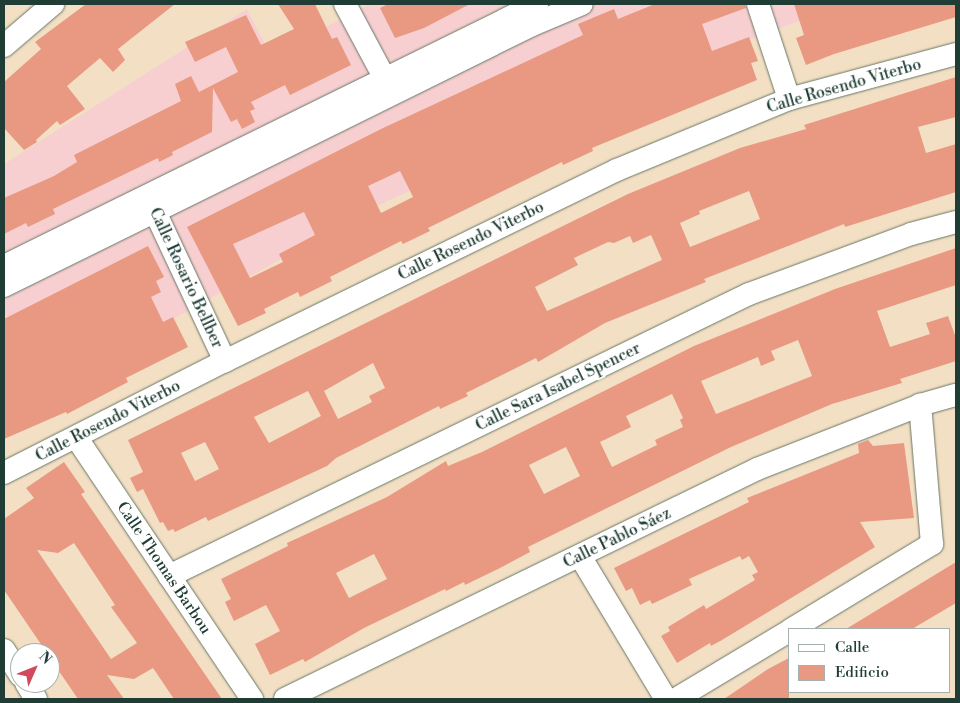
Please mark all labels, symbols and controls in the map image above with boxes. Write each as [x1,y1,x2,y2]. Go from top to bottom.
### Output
street label: Calle Rosendo Viterbo [764,55,924,117]
street label: Calle Rosendo Viterbo [395,197,547,285]
street label: Calle Rosario Bellber [145,205,227,351]
street label: Calle Sara Isabel Spencer [472,339,644,435]
street label: Calle Rosendo Viterbo [32,376,184,466]
street label: Calle Thomas Barbou [113,498,215,638]
street label: Calle Pablo Sáez [560,504,674,572]
legend [788,628,950,693]
text: Calle [835,638,869,657]
north arrow [10,643,60,693]
text: N [35,648,55,669]
text: Edificio [835,663,889,682]

